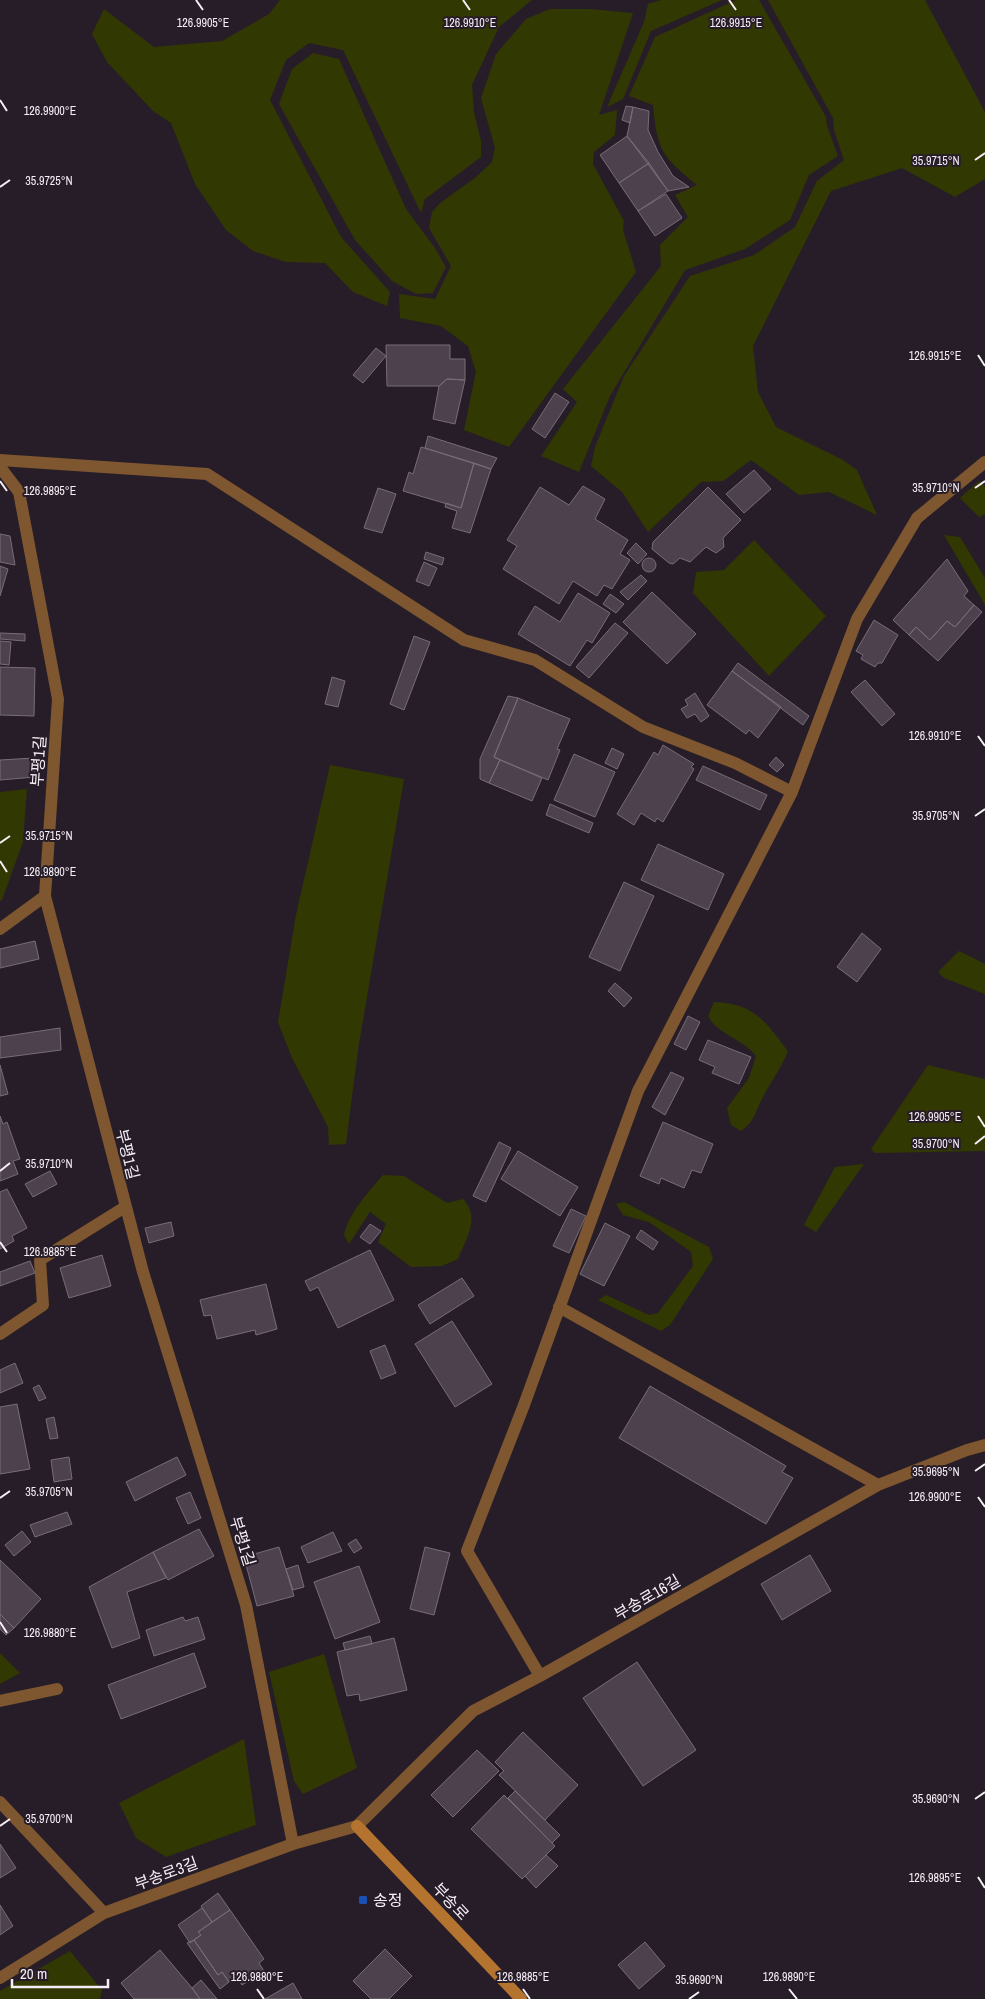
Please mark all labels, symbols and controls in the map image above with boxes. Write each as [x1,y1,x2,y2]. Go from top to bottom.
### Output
text: 126.9905°E [177,15,229,31]
text: 126.9910°E [444,15,496,31]
text: 126.9915°E [710,15,762,31]
text: 126.9900°E [24,103,76,119]
text: 35.9715°N [912,153,960,169]
text: 35.9725°N [25,173,73,189]
text: 126.9915°E [909,348,961,364]
text: 35.9710°N [912,480,960,496]
text: 126.9895°E [24,483,76,499]
text: 126.9910°E [909,728,961,744]
street label: 부평1길 [25,735,51,787]
text: 35.9705°N [912,808,960,824]
text: 35.9715°N [25,828,73,844]
text: 126.9890°E [24,864,76,880]
text: 126.9905°E [909,1109,961,1125]
street label: 부평1길 [111,1126,145,1182]
text: 35.9700°N [912,1136,960,1152]
text: 35.9710°N [25,1156,73,1172]
text: 126.9885°E [24,1244,76,1260]
text: 35.9695°N [912,1464,960,1480]
text: 35.9705°N [25,1484,73,1500]
text: 126.9900°E [909,1489,961,1505]
street label: 부평1길 [225,1513,261,1569]
street label: 부송로16길 [610,1569,684,1625]
text: 126.9880°E [24,1625,76,1641]
text: 35.9690°N [912,1791,960,1807]
text: 35.9700°N [25,1811,73,1827]
street label: 부송로3길 [131,1851,201,1895]
text: 126.9895°E [909,1870,961,1886]
street label: 부송로 [428,1877,474,1925]
place label: 송정 [373,1889,402,1911]
marker: 송정 [357,1894,369,1906]
scale bar [12,1956,109,1988]
text: 20 m [20,1963,47,1984]
text: 126.9880°E [231,1969,283,1985]
text: 126.9885°E [497,1969,549,1985]
text: 126.9890°E [763,1969,815,1985]
text: 35.9690°N [675,1972,723,1988]

